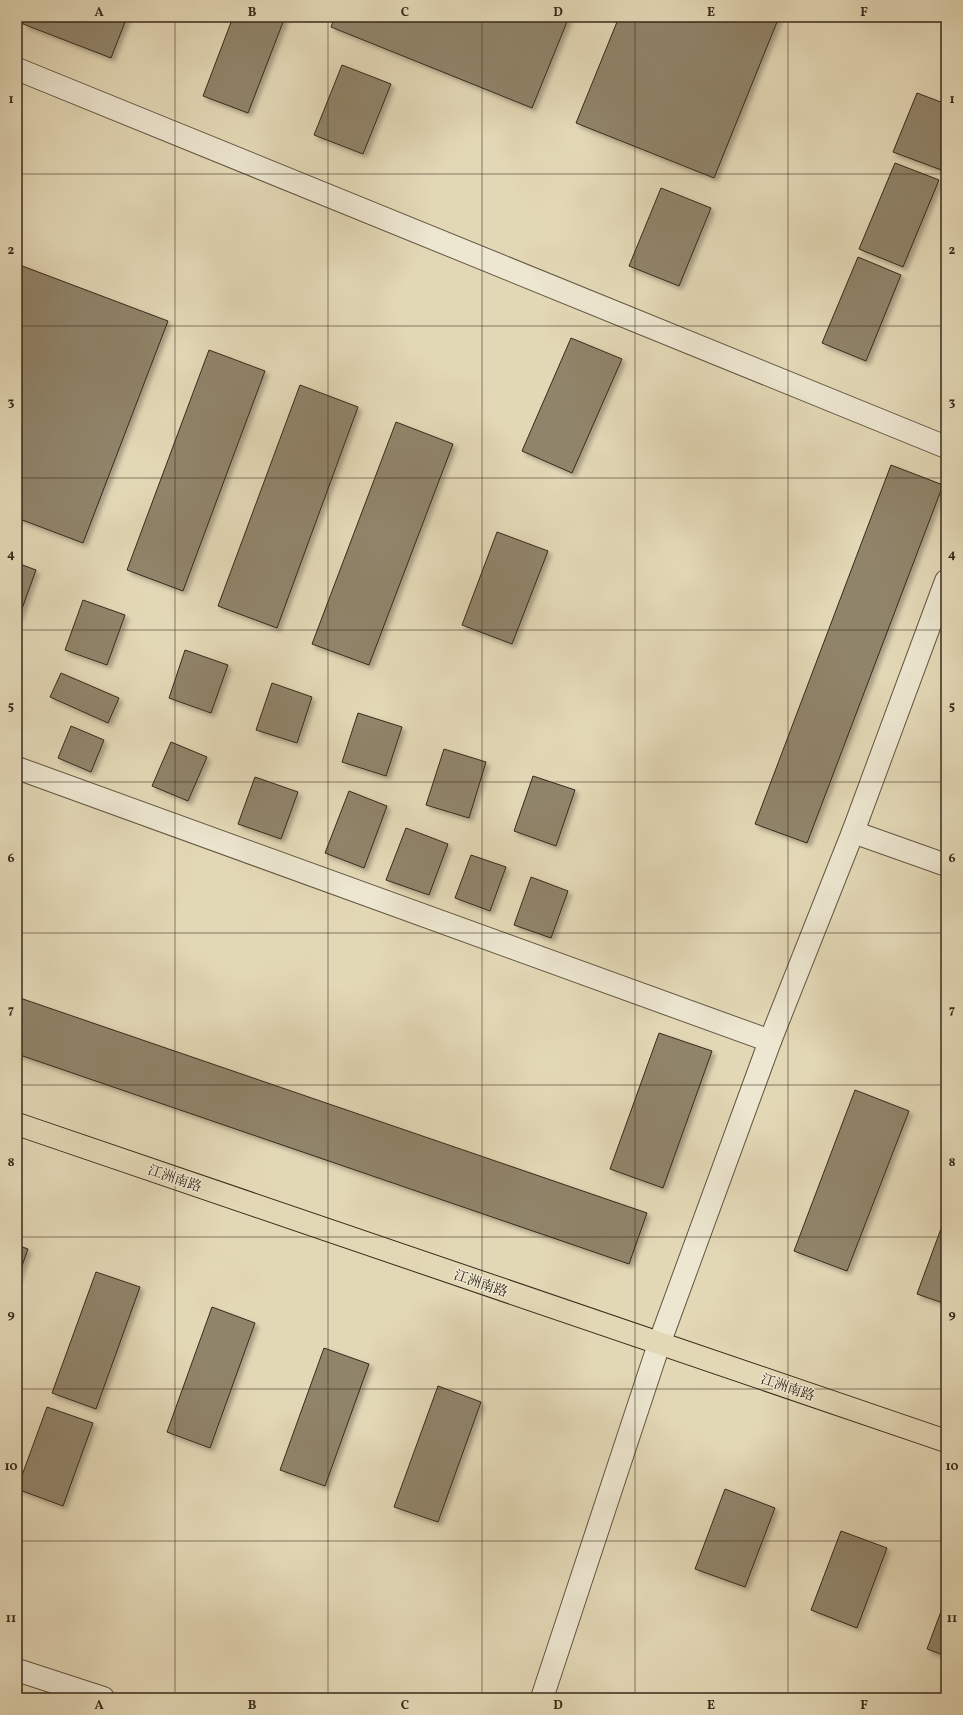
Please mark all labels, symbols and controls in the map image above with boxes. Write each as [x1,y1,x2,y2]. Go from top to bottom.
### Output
text: A [94,4,104,22]
text: B [248,4,257,22]
text: C [401,4,409,22]
text: D [553,4,563,22]
text: E [707,4,715,22]
text: F [860,4,868,22]
text: 1 [8,91,14,109]
text: 1 [949,91,955,109]
text: 2 [8,242,15,260]
text: 2 [949,242,956,260]
text: 3 [8,394,15,412]
text: 3 [949,394,956,412]
text: 4 [7,546,15,564]
text: 4 [948,546,956,564]
text: 5 [8,698,14,716]
text: 5 [949,698,955,716]
text: 6 [7,850,15,868]
text: 6 [948,850,956,868]
text: 7 [8,1002,14,1020]
text: 7 [949,1002,955,1020]
text: 8 [7,1154,15,1172]
text: 8 [948,1154,956,1172]
street label: 江洲南路 [145,1161,204,1198]
street label: 江洲南路 [451,1266,510,1303]
text: 9 [7,1306,15,1324]
text: 9 [948,1306,956,1324]
street label: 江洲南路 [758,1370,817,1407]
text: 10 [4,1458,18,1476]
text: 10 [945,1458,959,1476]
text: 11 [6,1610,16,1628]
text: 11 [947,1610,957,1628]
text: A [94,1697,104,1715]
text: B [248,1697,257,1715]
text: C [401,1697,409,1715]
text: D [553,1697,563,1715]
text: E [707,1697,715,1715]
text: F [860,1697,868,1715]

